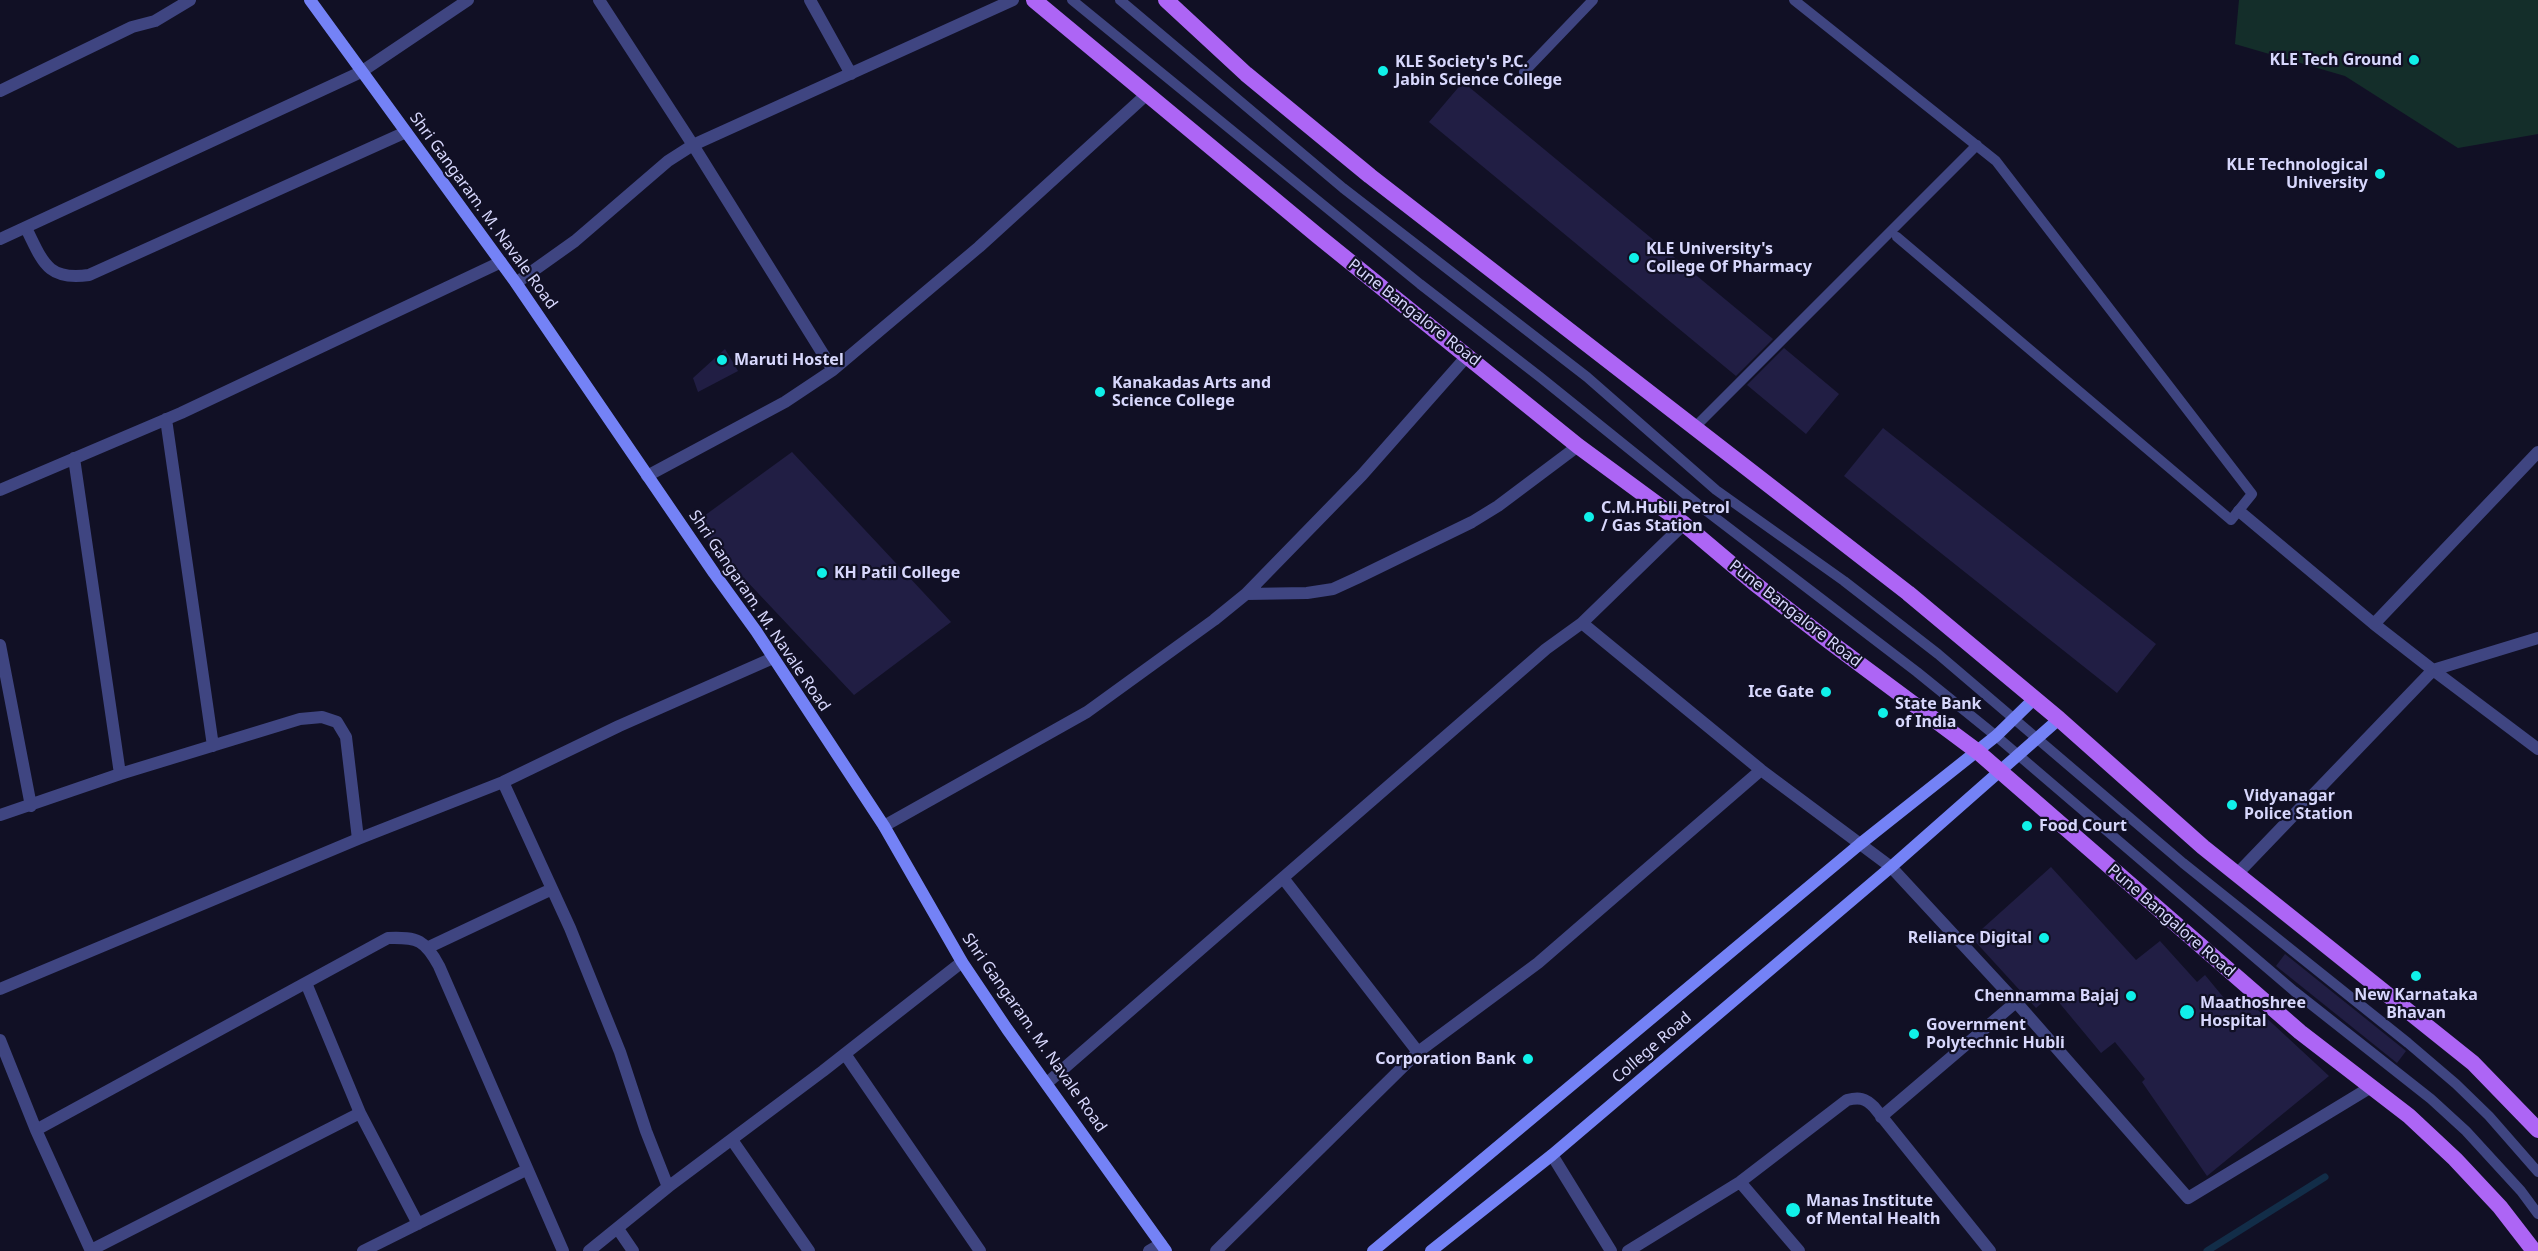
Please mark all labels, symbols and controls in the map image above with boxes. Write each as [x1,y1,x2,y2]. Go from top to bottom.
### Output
place label: KLE Tech Ground [2270,50,2402,70]
place label: KLE Society's P.C. Jabin Science College [1395,52,1562,90]
marker: KLE Tech Ground [2407,53,2421,67]
marker: KLE Society's P.C. Jabin Science College [1376,64,1390,78]
street label: Shri Gangaram. M. Navale Road [405,109,561,313]
place label: KLE Technological University [2226,155,2368,193]
marker: KLE Technological University [2373,167,2387,181]
place label: KLE University's College Of Pharmacy [1646,239,1812,277]
marker: KLE University's College Of Pharmacy [1627,251,1641,265]
street label: Pune Bangalore Road [1344,255,1484,371]
place label: Maruti Hostel [734,350,844,370]
marker: Maruti Hostel [715,353,729,367]
place label: Kanakadas Arts and Science College [1112,373,1271,411]
marker: Kanakadas Arts and Science College [1093,385,1107,399]
place label: C.M.Hubli Petrol / Gas Station [1601,498,1730,536]
street label: Shri Gangaram. M. Navale Road [684,507,834,715]
marker: C.M.Hubli Petrol / Gas Station [1582,510,1596,524]
street label: Pune Bangalore Road [1725,556,1865,672]
place label: KH Patil College [834,563,960,583]
marker: KH Patil College [815,566,829,580]
place label: Ice Gate [1748,682,1814,702]
marker: Ice Gate [1819,685,1833,699]
place label: State Bank of India [1895,694,1982,732]
marker: State Bank of India [1876,706,1890,720]
place label: Vidyanagar Police Station [2244,786,2353,824]
marker: Vidyanagar Police Station [2225,798,2239,812]
place label: Food Court [2039,816,2127,836]
marker: Food Court [2020,819,2034,833]
street label: Pune Bangalore Road [2103,860,2239,982]
place label: Reliance Digital [1908,928,2032,948]
street label: Shri Gangaram. M. Navale Road [958,930,1110,1136]
marker: Reliance Digital [2037,931,2051,945]
marker: New Karnataka Bhavan [2409,969,2423,983]
place label: New Karnataka Bhavan [2354,985,2478,1023]
place label: Chennamma Bajaj [1974,986,2119,1006]
marker: Chennamma Bajaj [2124,989,2138,1003]
place label: Maathoshree Hospital [2200,993,2306,1031]
marker: Maathoshree Hospital [2178,1003,2196,1021]
street label: College Road [1609,1008,1695,1088]
place label: Government Polytechnic Hubli [1926,1015,2065,1053]
marker: Government Polytechnic Hubli [1907,1027,1921,1041]
place label: Corporation Bank [1375,1049,1516,1069]
marker: Corporation Bank [1521,1052,1535,1066]
place label: Manas Institute of Mental Health [1806,1191,1940,1229]
marker: Manas Institute of Mental Health [1784,1201,1802,1219]

